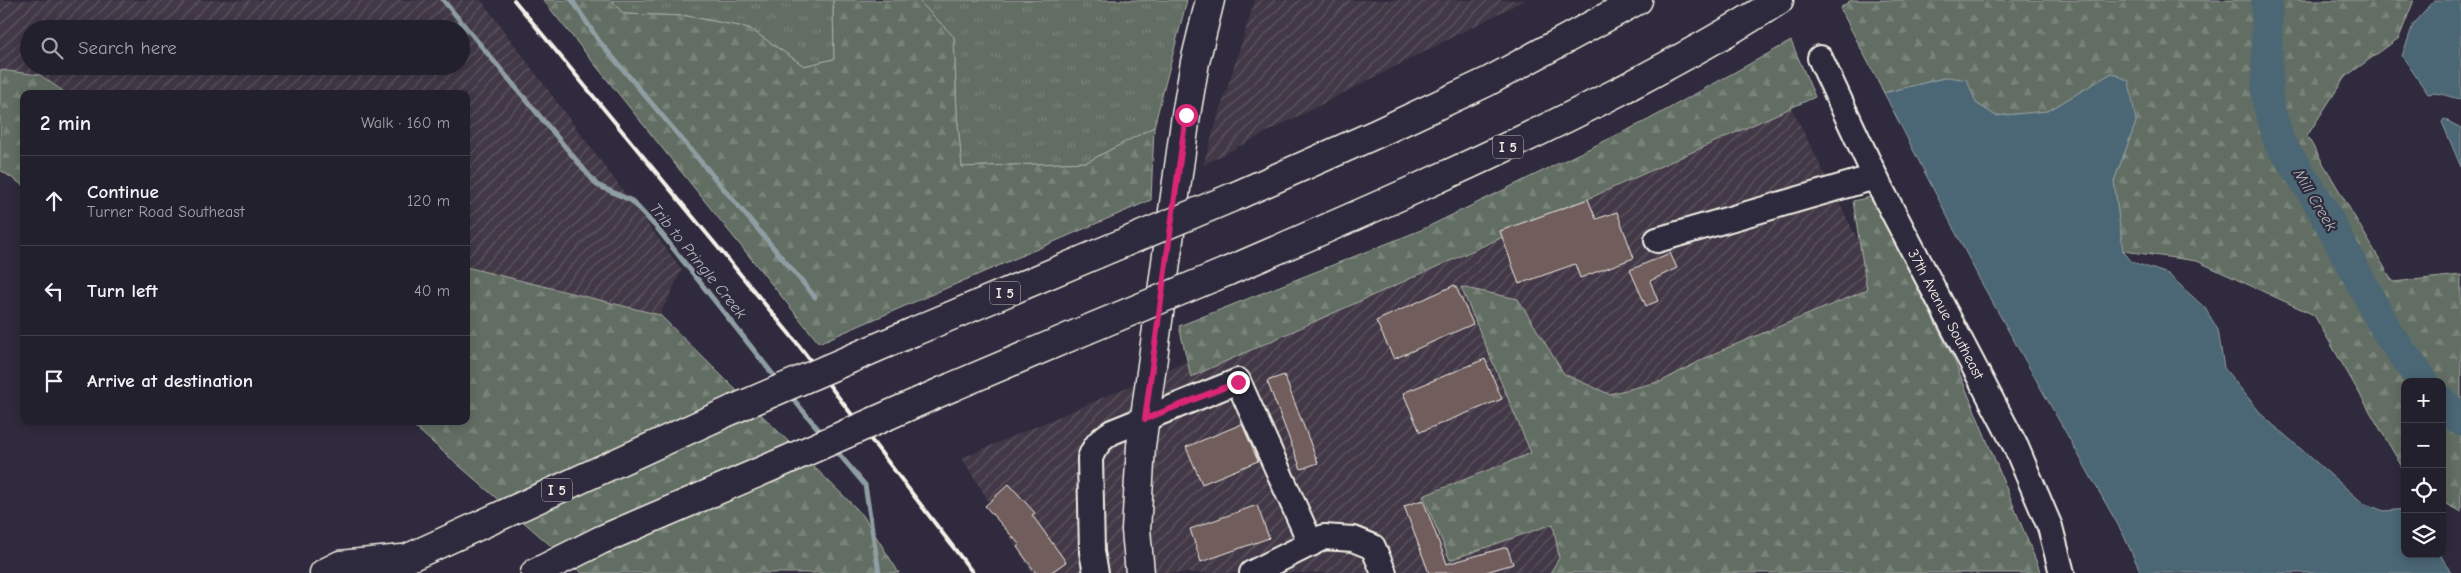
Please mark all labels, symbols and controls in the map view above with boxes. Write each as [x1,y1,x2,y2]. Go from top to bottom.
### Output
search box [20,20,470,75]
icon: search [38,34,66,62]
text: Search here [78,37,177,59]
route start [1175,104,1198,127]
text: 2 min [40,111,91,135]
text: Walk · 160 m [361,114,450,132]
road number: I 5 [1493,136,1523,158]
water label: Mill Creek [2289,165,2341,234]
text: Continue [87,181,159,203]
icon: ahead [40,187,68,215]
text: 120 m [407,192,450,210]
water label: Trib to Pringle Creek [646,200,750,323]
text: Turner Road Southeast [87,203,244,221]
street label: 37th Avenue Southeast [1904,246,1988,383]
icon: left [40,277,68,305]
text: Turn left [87,280,158,302]
text: 40 m [414,282,450,300]
road number: I 5 [990,282,1020,304]
icon: arrive [40,367,68,395]
text: Arrive at destination [87,370,253,392]
route end [1227,371,1250,394]
map controls [2401,378,2446,558]
button: + [2401,378,2446,423]
button: − [2401,423,2446,468]
button: locate [2401,468,2446,513]
road number: I 5 [542,478,572,502]
button: layers [2401,513,2446,558]

